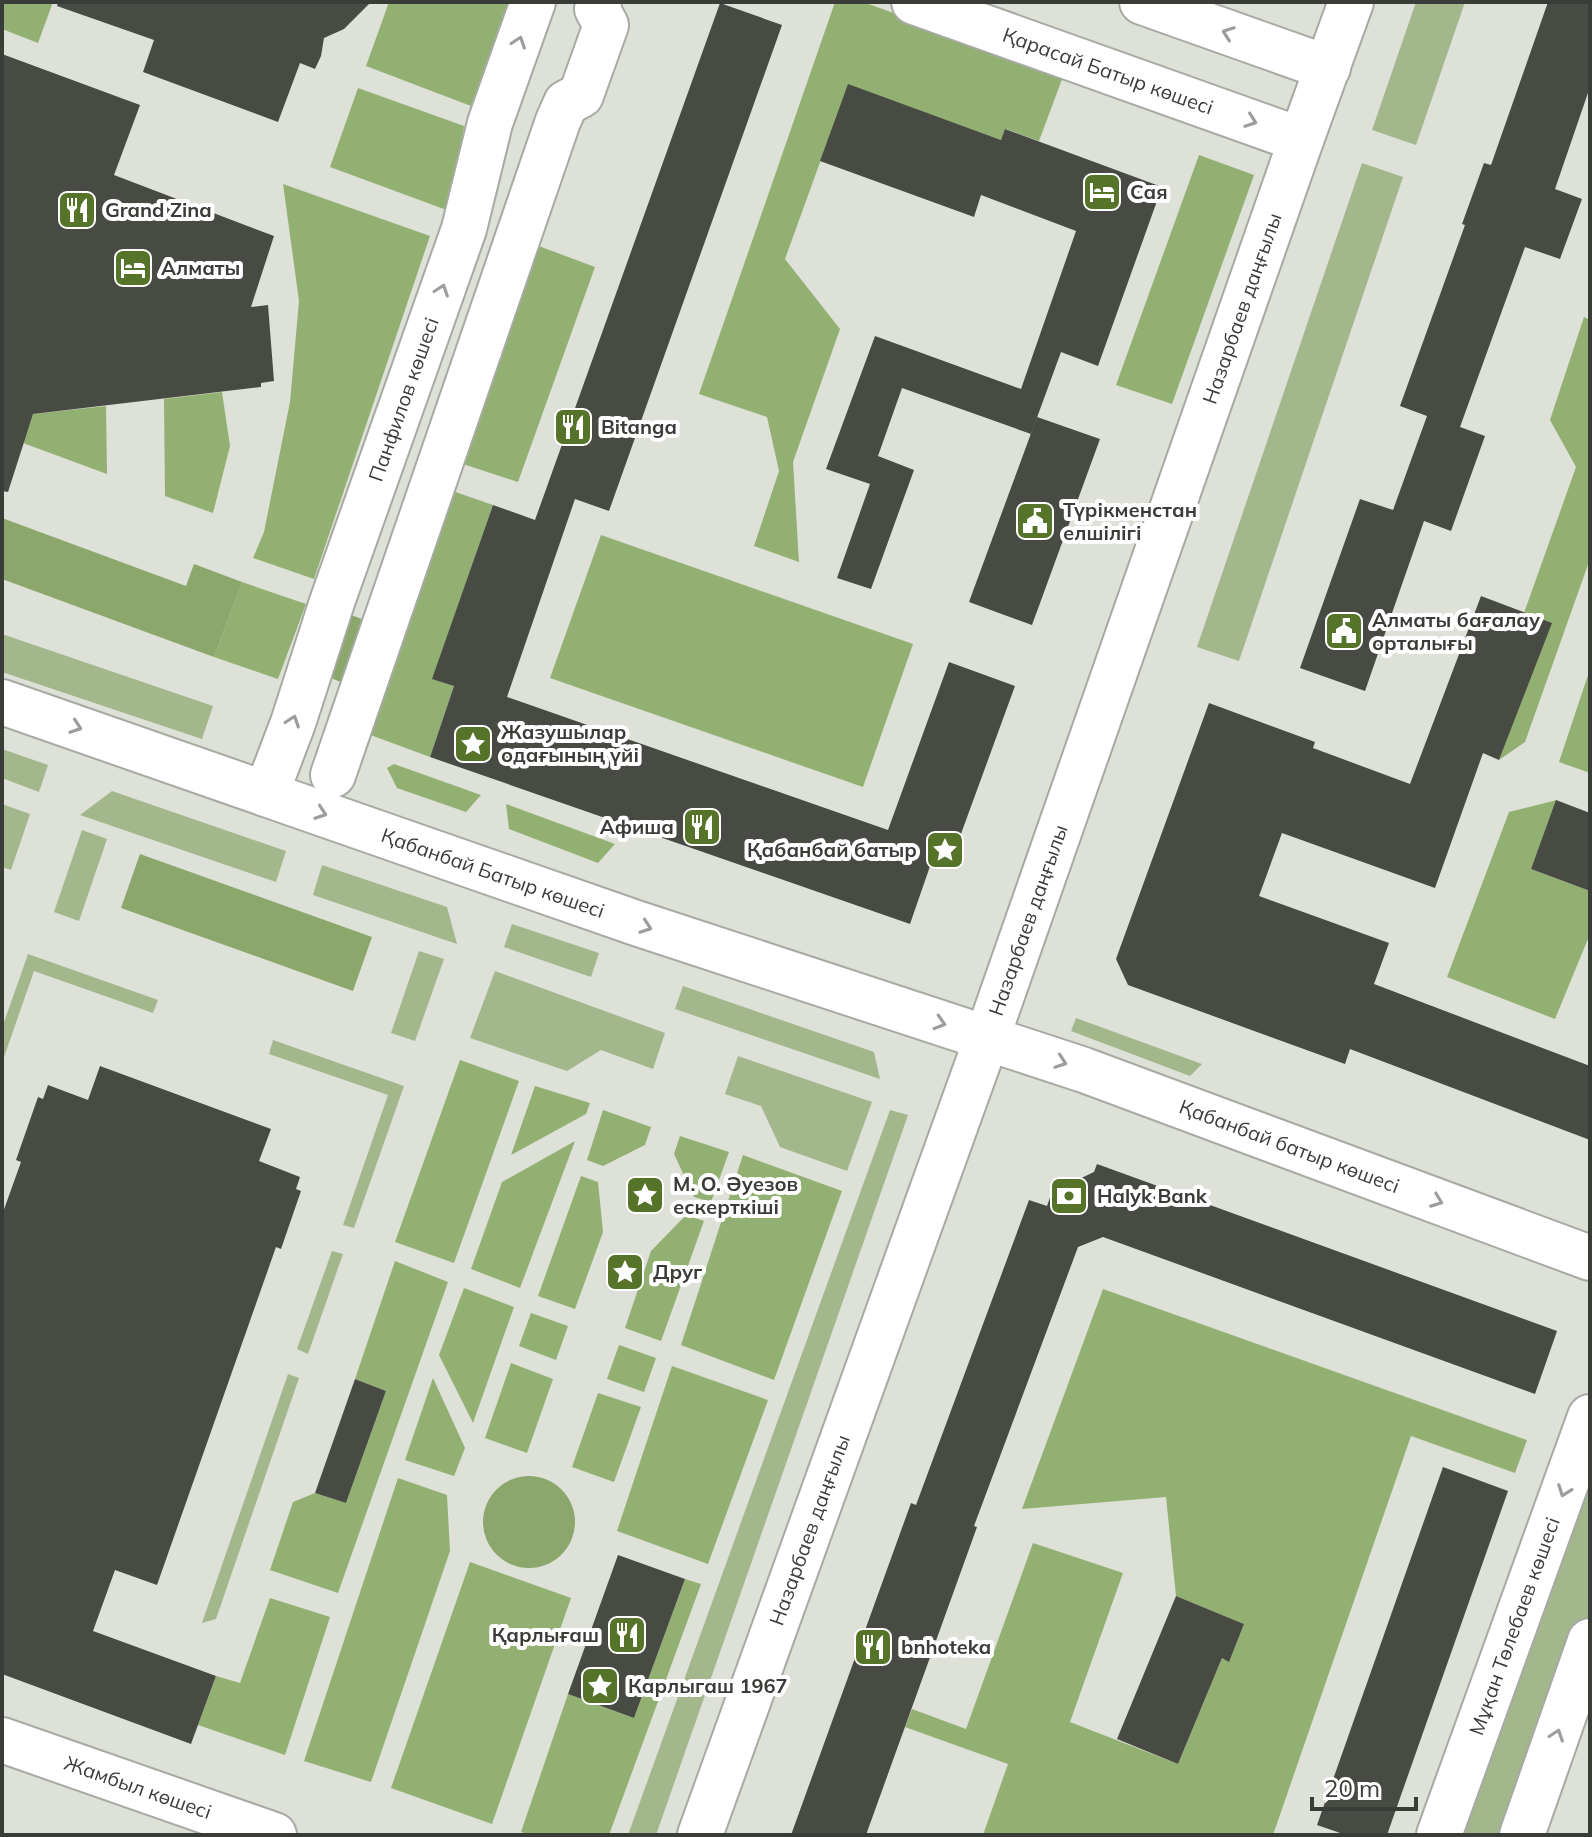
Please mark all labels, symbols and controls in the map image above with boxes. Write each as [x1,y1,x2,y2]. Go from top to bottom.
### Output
street label: Қарасай Батыр көшесі [1000,22,1217,120]
one-way arrow [1221,26,1235,43]
one-way arrow [509,36,525,50]
one-way arrow [1243,111,1257,128]
hotel icon: Сая [1081,171,1123,213]
place label: Сая [1130,179,1168,204]
restaurant icon: Grand Zina [56,189,98,231]
place label: Grand Zina [105,197,212,222]
street label: Назарбаев даңғылы [1197,209,1287,407]
hotel icon: Алматы [112,247,154,289]
place label: Алматы [161,255,240,280]
one-way arrow [432,284,449,298]
street label: Панфилов көшесі [363,314,444,485]
restaurant icon: Bitanga [552,406,594,448]
place label: Bitanga [601,414,677,439]
place label: Түрікменстан елшілігі [1063,497,1197,545]
public building icon: Түрікменстан елшілігі [1014,500,1056,542]
place label: Алматы бағалау орталығы [1372,607,1541,655]
public building icon: Алматы бағалау орталығы [1323,610,1365,652]
one-way arrow [284,715,300,729]
one-way arrow [68,718,82,734]
place label: Жазушылар одағының үйі [501,719,639,767]
place icon: Жазушылар одағының үйі [452,723,494,765]
one-way arrow [313,804,327,820]
restaurant icon: Афиша [681,806,723,848]
place label: Афиша [600,814,674,839]
street label: Назарбаев даңғылы [983,821,1073,1019]
street label: Қабанбай Батыр көшесі [378,822,608,923]
place icon: Қабанбай батыр [924,829,966,871]
place label: Қабанбай батыр [747,837,917,862]
one-way arrow [638,917,652,933]
one-way arrow [933,1014,947,1030]
one-way arrow [1054,1053,1068,1069]
street label: Қабанбай батыр көшесі [1176,1094,1403,1198]
place label: М. О. Әуезов ескерткіші [673,1171,798,1219]
place icon: М. О. Әуезов ескерткіші [624,1174,666,1216]
bank icon: Halyk Bank [1048,1175,1090,1217]
place label: Halyk Bank [1097,1183,1208,1208]
one-way arrow [1429,1191,1443,1207]
place icon: Друг [604,1251,646,1293]
place label: Друг [653,1259,702,1284]
street label: Назарбаев даңғылы [764,1431,855,1629]
one-way arrow [1557,1483,1573,1497]
street label: Мұқан Төлебаев көшесі [1463,1514,1565,1738]
restaurant icon: Қарлығаш [606,1614,648,1656]
place label: Қарлығаш [492,1622,599,1647]
restaurant icon: bnhoteka [852,1626,894,1668]
place label: bnhoteka [901,1634,991,1659]
place icon: Карлыгаш 1967 [579,1665,621,1707]
place label: Карлыгаш 1967 [628,1673,787,1698]
one-way arrow [1547,1729,1564,1743]
street label: Жамбыл көшесі [61,1750,215,1824]
scale bar [1312,1761,1416,1811]
text: 20 m [1324,1773,1380,1803]

